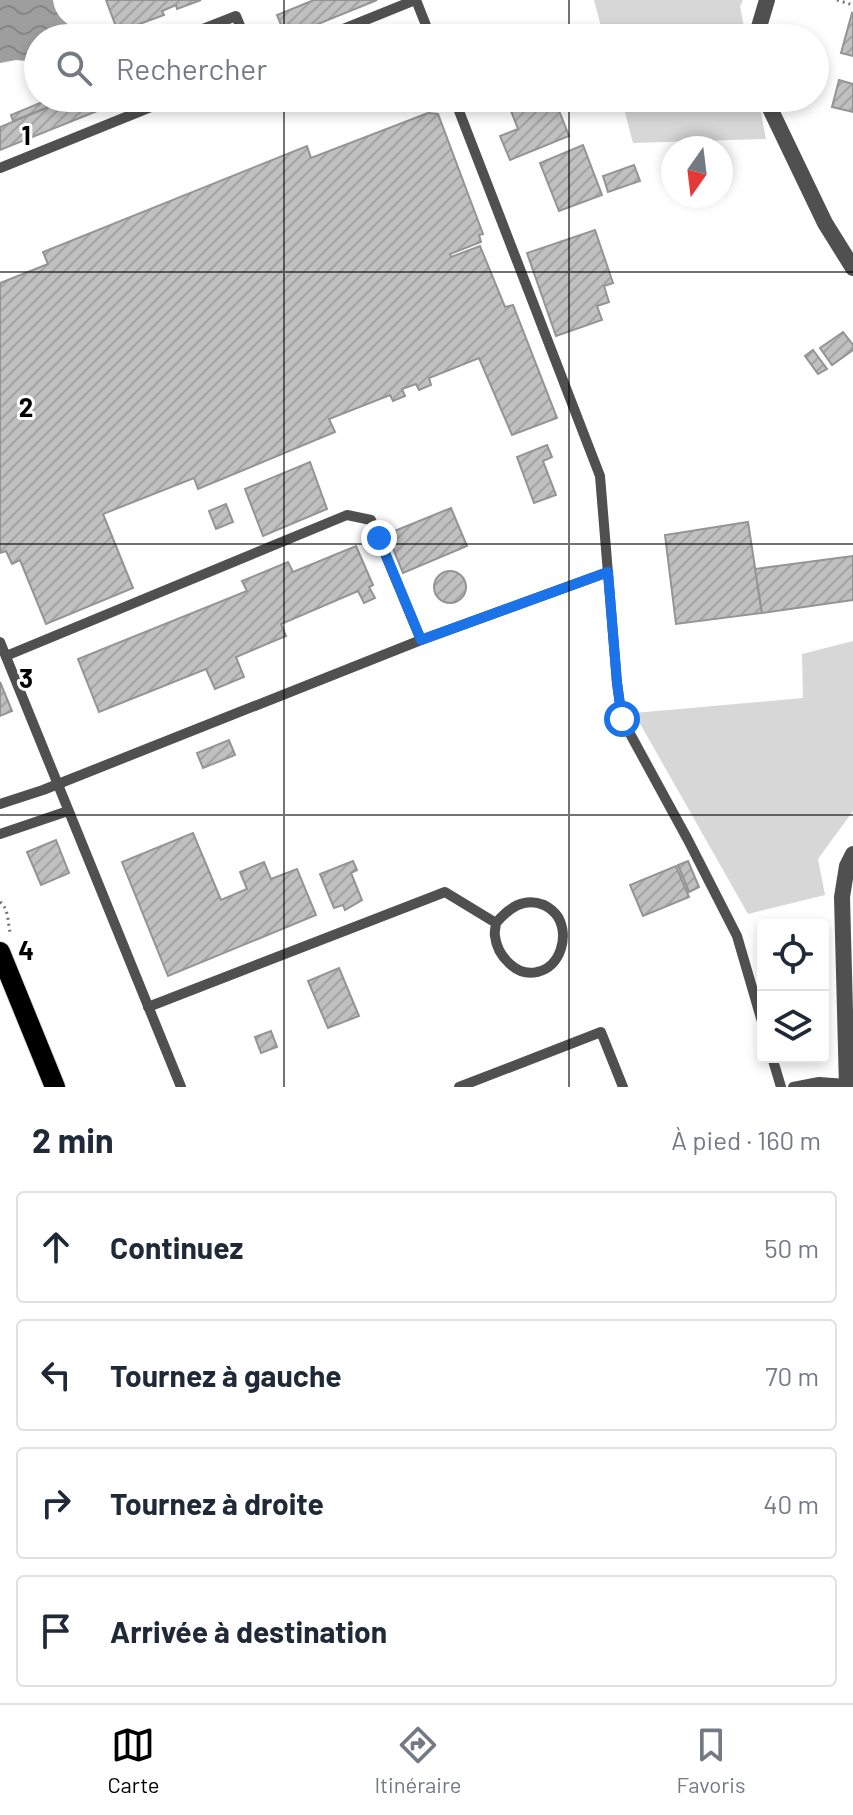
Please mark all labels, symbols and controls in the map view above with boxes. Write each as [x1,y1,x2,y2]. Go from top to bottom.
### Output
search box [24,24,829,112]
icon: search [52,46,96,90]
text: Rechercher [116,50,267,86]
text: 1 [21,119,31,150]
north arrow [661,136,733,208]
text: 2 [19,391,33,422]
route end [361,520,397,556]
text: 3 [19,662,33,693]
route start [604,701,640,737]
map controls [757,919,829,1063]
button: locate [757,919,829,991]
text: 4 [18,934,34,965]
button: layers [757,991,829,1063]
text: 2 min [32,1119,114,1160]
text: À pied · 160 m [671,1124,821,1155]
icon: ahead [34,1225,78,1269]
text: Continuez [110,1229,243,1265]
text: 50 m [764,1232,819,1263]
icon: left [34,1353,78,1397]
text: Tournez à gauche [110,1357,342,1393]
text: 70 m [765,1360,819,1391]
icon: right [34,1481,78,1525]
text: Tournez à droite [110,1485,324,1521]
text: 40 m [763,1488,819,1519]
icon: arrive [34,1609,78,1653]
text: Arrivée à destination [110,1613,387,1649]
tab: Carte [107,1723,160,1797]
tab: Itinéraire [374,1723,462,1797]
tab: Favoris [676,1723,746,1797]

